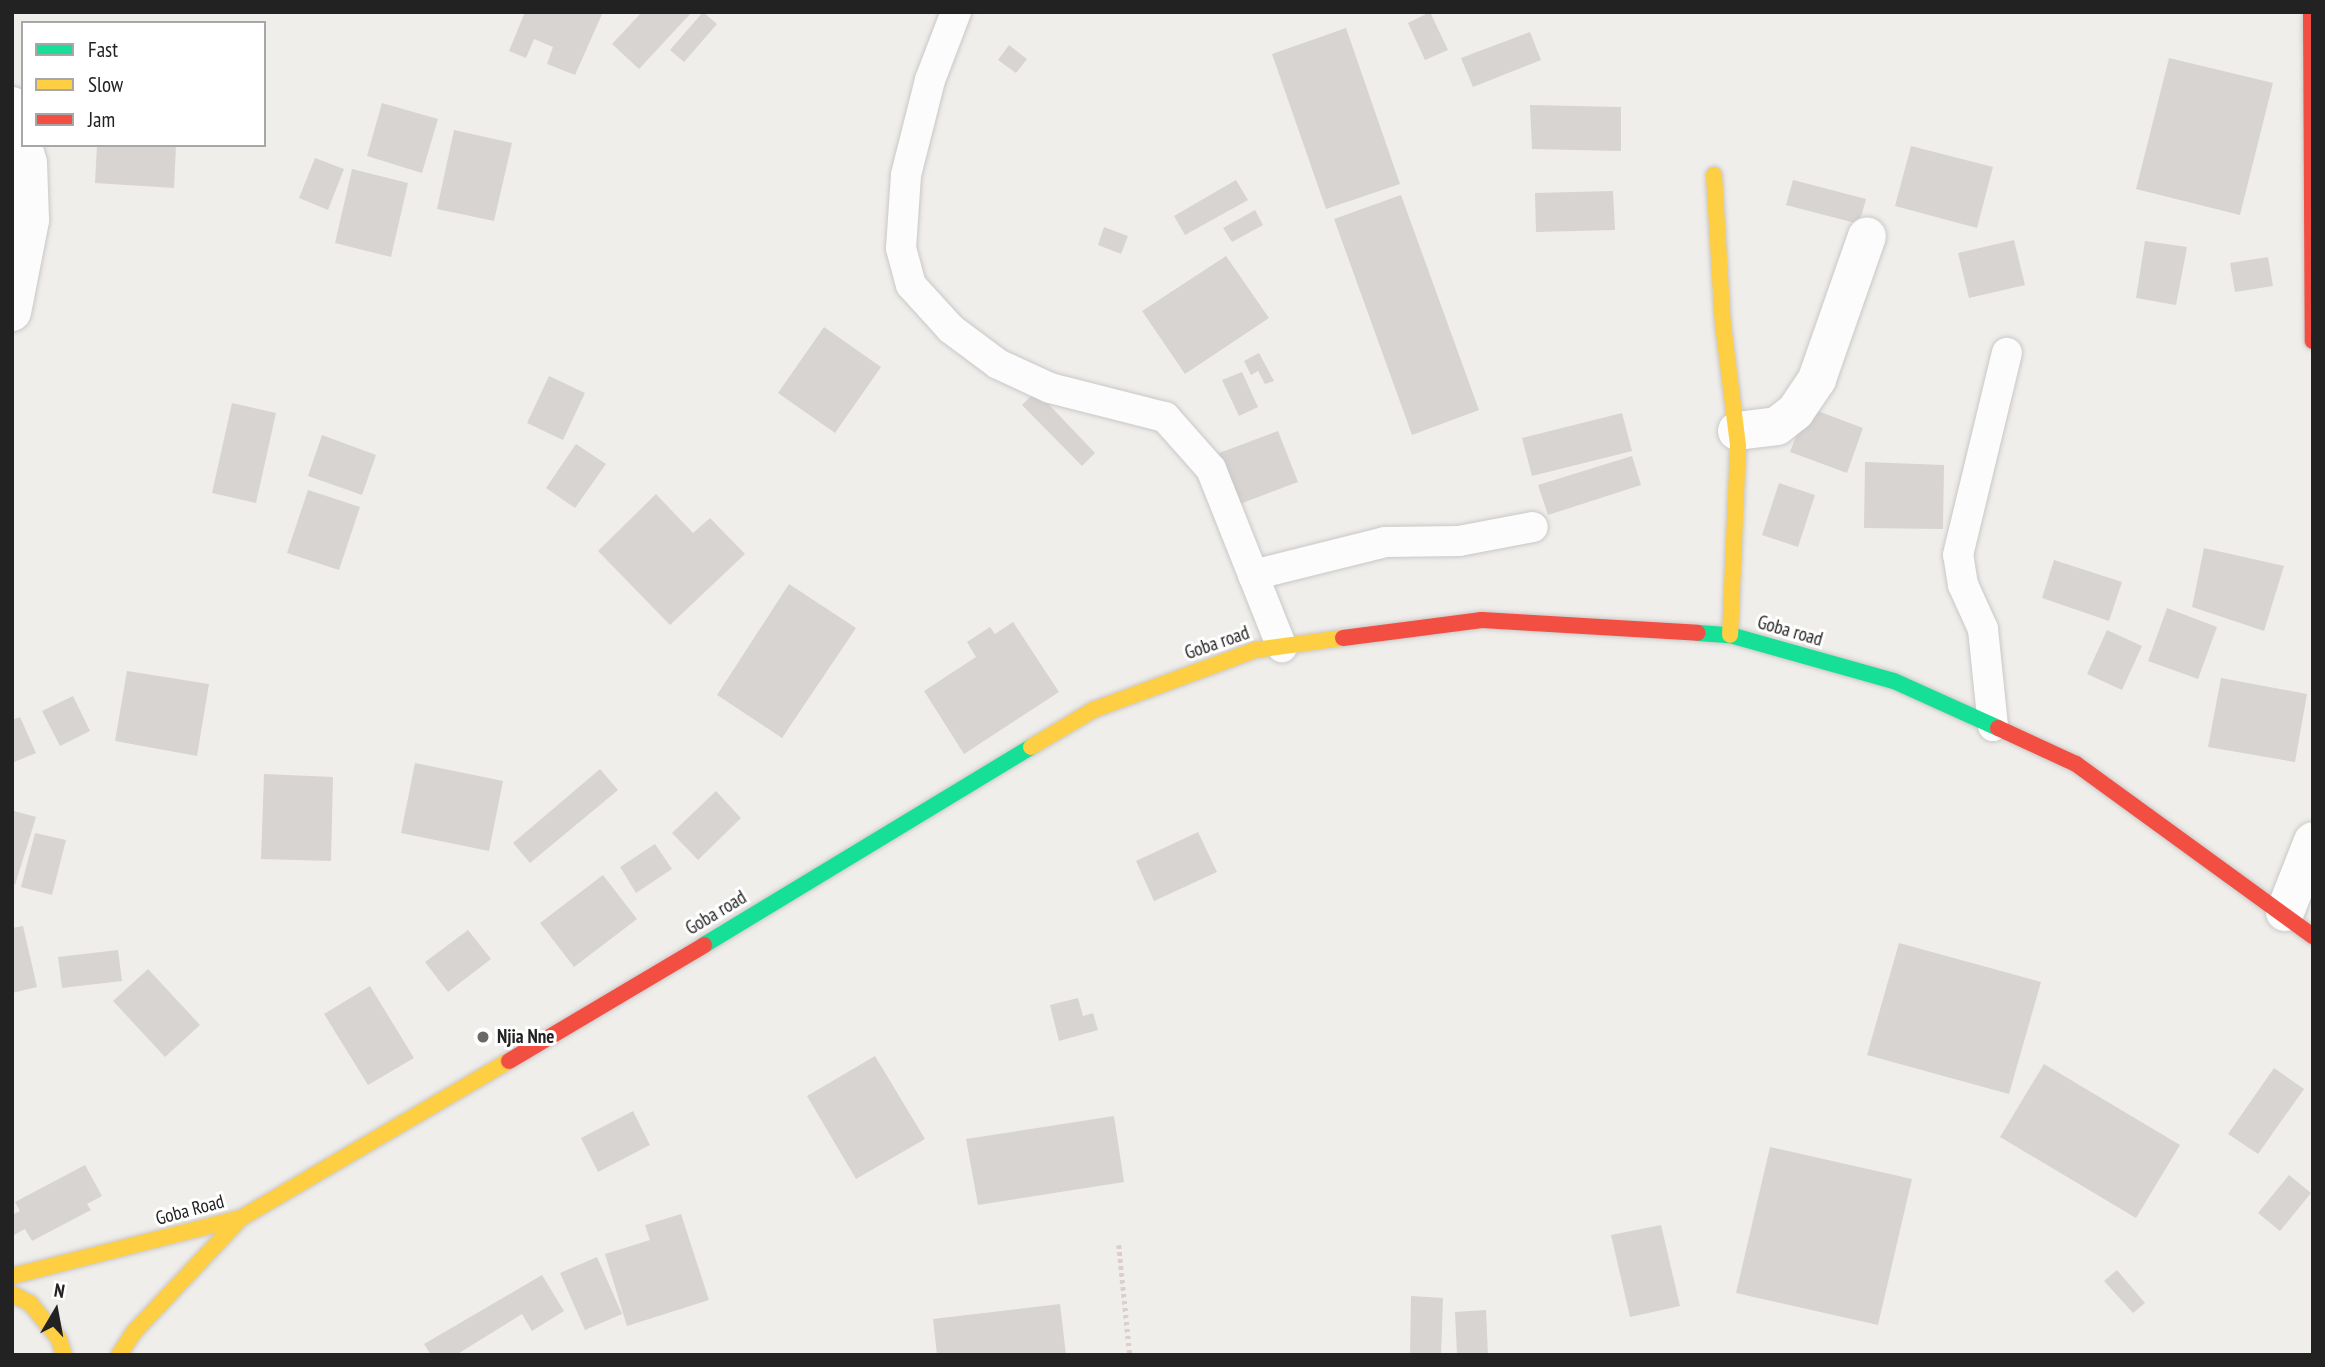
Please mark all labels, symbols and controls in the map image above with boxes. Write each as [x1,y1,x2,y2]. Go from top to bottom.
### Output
legend [21,21,266,147]
text: Fast [88,36,118,63]
text: Slow [88,71,123,98]
text: Jam [88,106,115,133]
street label: Goba road [1755,611,1825,651]
street label: Goba road [1182,621,1252,665]
street label: Goba road [682,886,750,940]
place label: Njia Nne [497,1026,554,1048]
marker: Njia Nne [475,1029,491,1045]
street label: Goba Road [153,1190,227,1230]
north arrow [21,1276,91,1346]
text: N [53,1278,67,1303]

